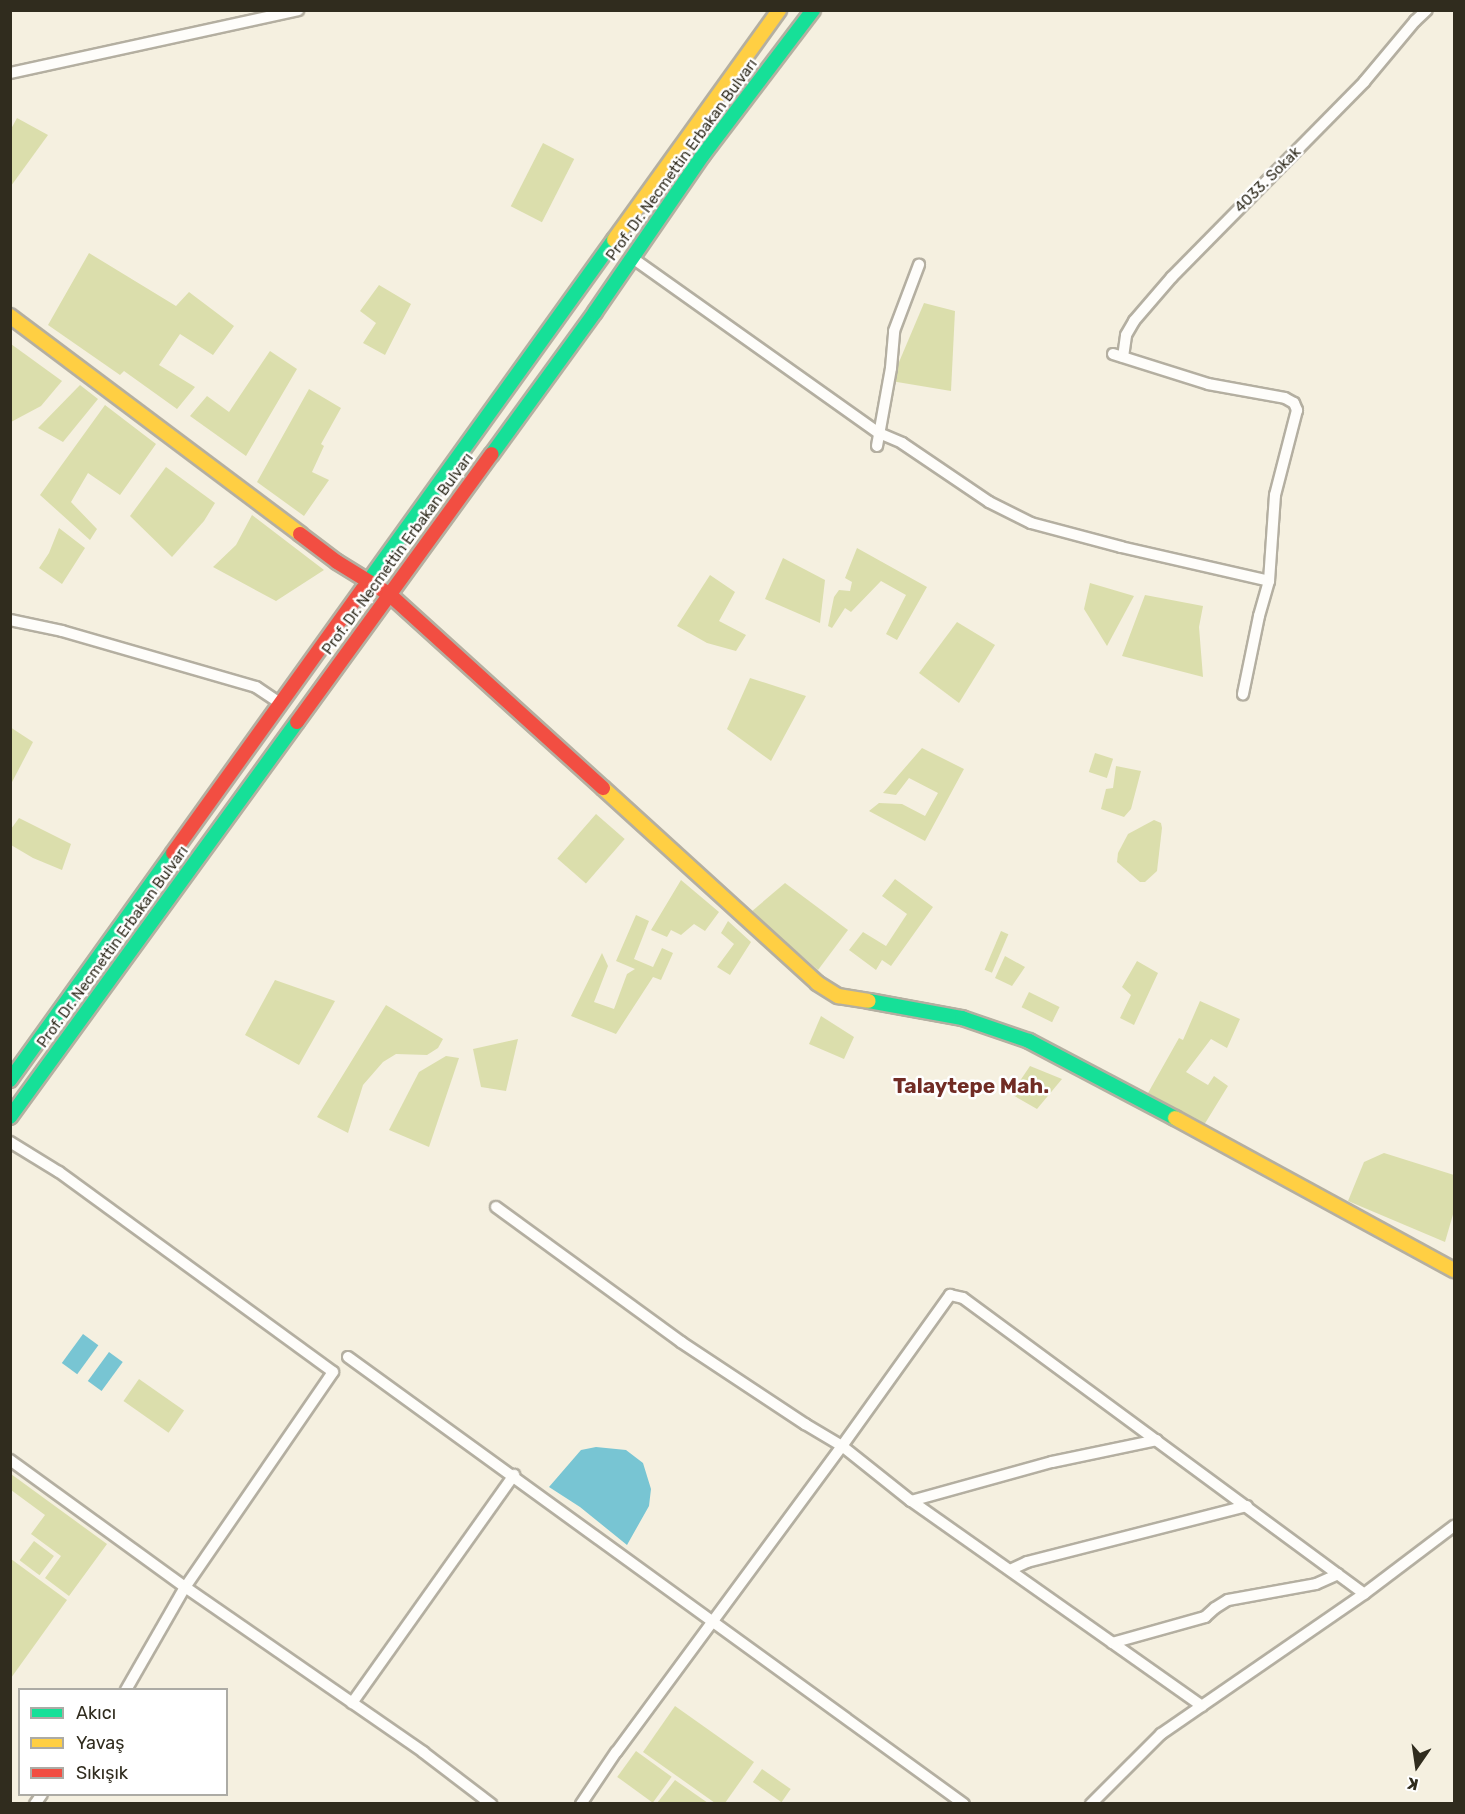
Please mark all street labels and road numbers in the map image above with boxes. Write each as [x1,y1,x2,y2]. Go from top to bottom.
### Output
street label: Prof. Dr. Necmettin Erbakan Bulvarı [603,56,761,264]
street label: 4033. Sokak [1231,143,1305,217]
street label: Prof. Dr. Necmettin Erbakan Bulvarı [319,450,477,658]
street label: Prof. Dr. Necmettin Erbakan Bulvarı [34,843,192,1051]

